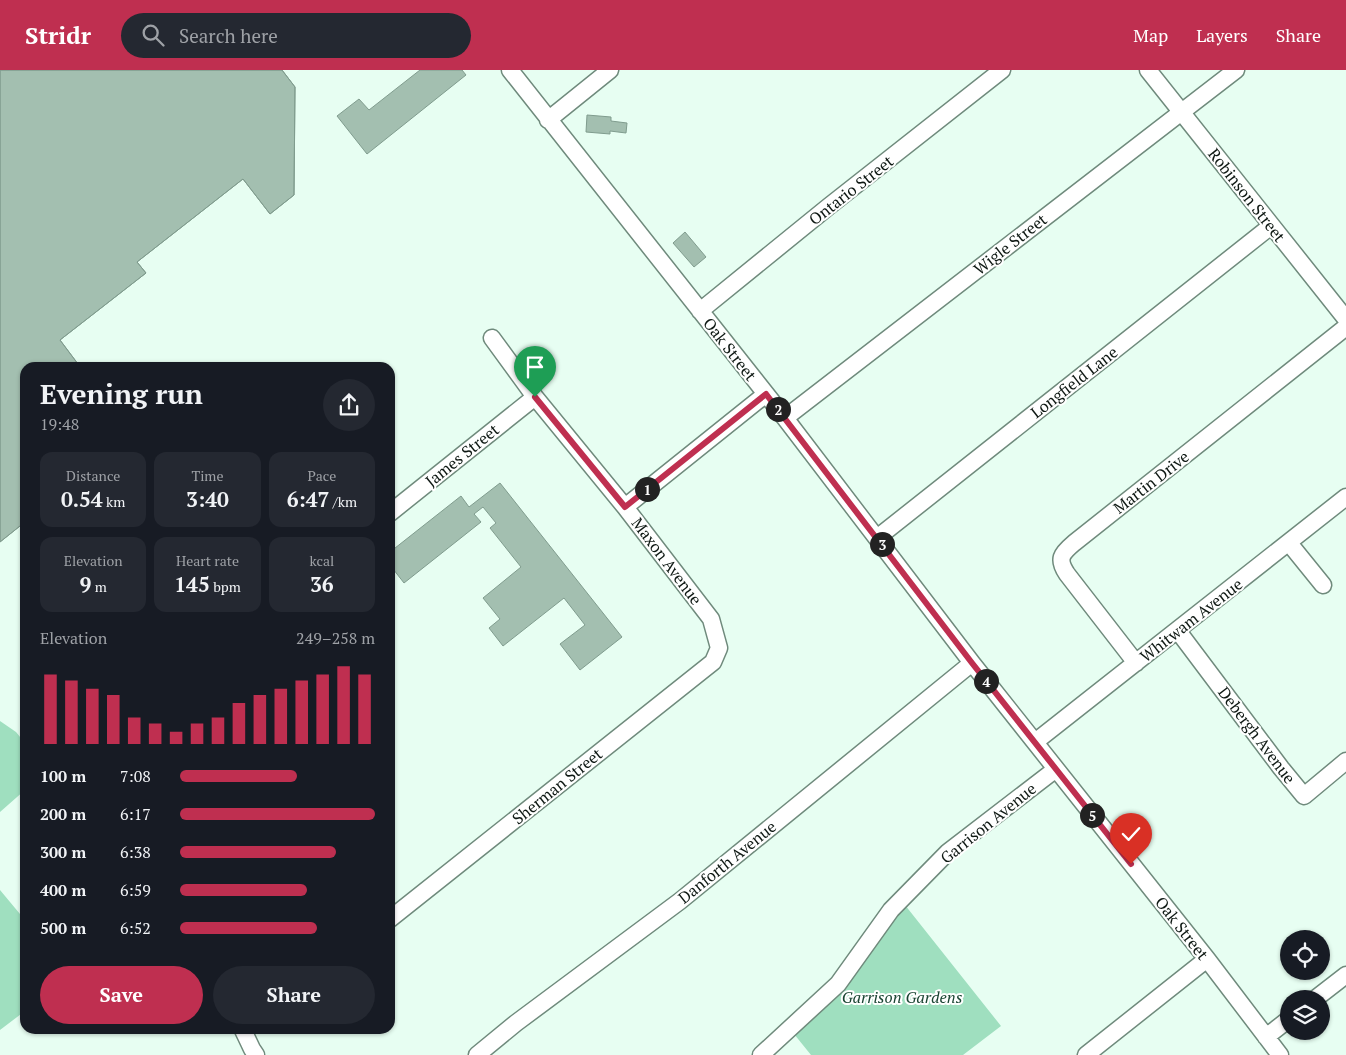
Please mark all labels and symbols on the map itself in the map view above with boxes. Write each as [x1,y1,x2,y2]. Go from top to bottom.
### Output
street label: Robinson Street [1203,143,1291,247]
street label: Ontario Street [804,150,898,230]
street label: Wigle Street [969,208,1051,280]
street label: Oak Street [698,313,762,385]
street label: Longfield Lane [1026,341,1122,423]
pin [514,346,556,397]
pin: 2 [766,396,790,422]
street label: James Street [421,418,504,492]
street label: Martin Drive [1109,446,1193,518]
pin: 1 [634,476,660,502]
street label: Maxon Avenue [627,513,707,609]
pin: 3 [870,532,894,556]
street label: Whitwam Avenue [1135,573,1247,667]
pin: 4 [974,668,998,694]
street label: Debergh Avenue [1213,682,1301,788]
street label: Sherman Street [507,743,607,829]
street label: Garrison Avenue [935,777,1041,869]
pin: 5 [1080,802,1104,828]
pin [1110,813,1152,864]
street label: Danforth Avenue [673,816,781,908]
street label: Oak Street [1150,892,1214,964]
park label: Garrison Gardens [842,986,963,1008]

